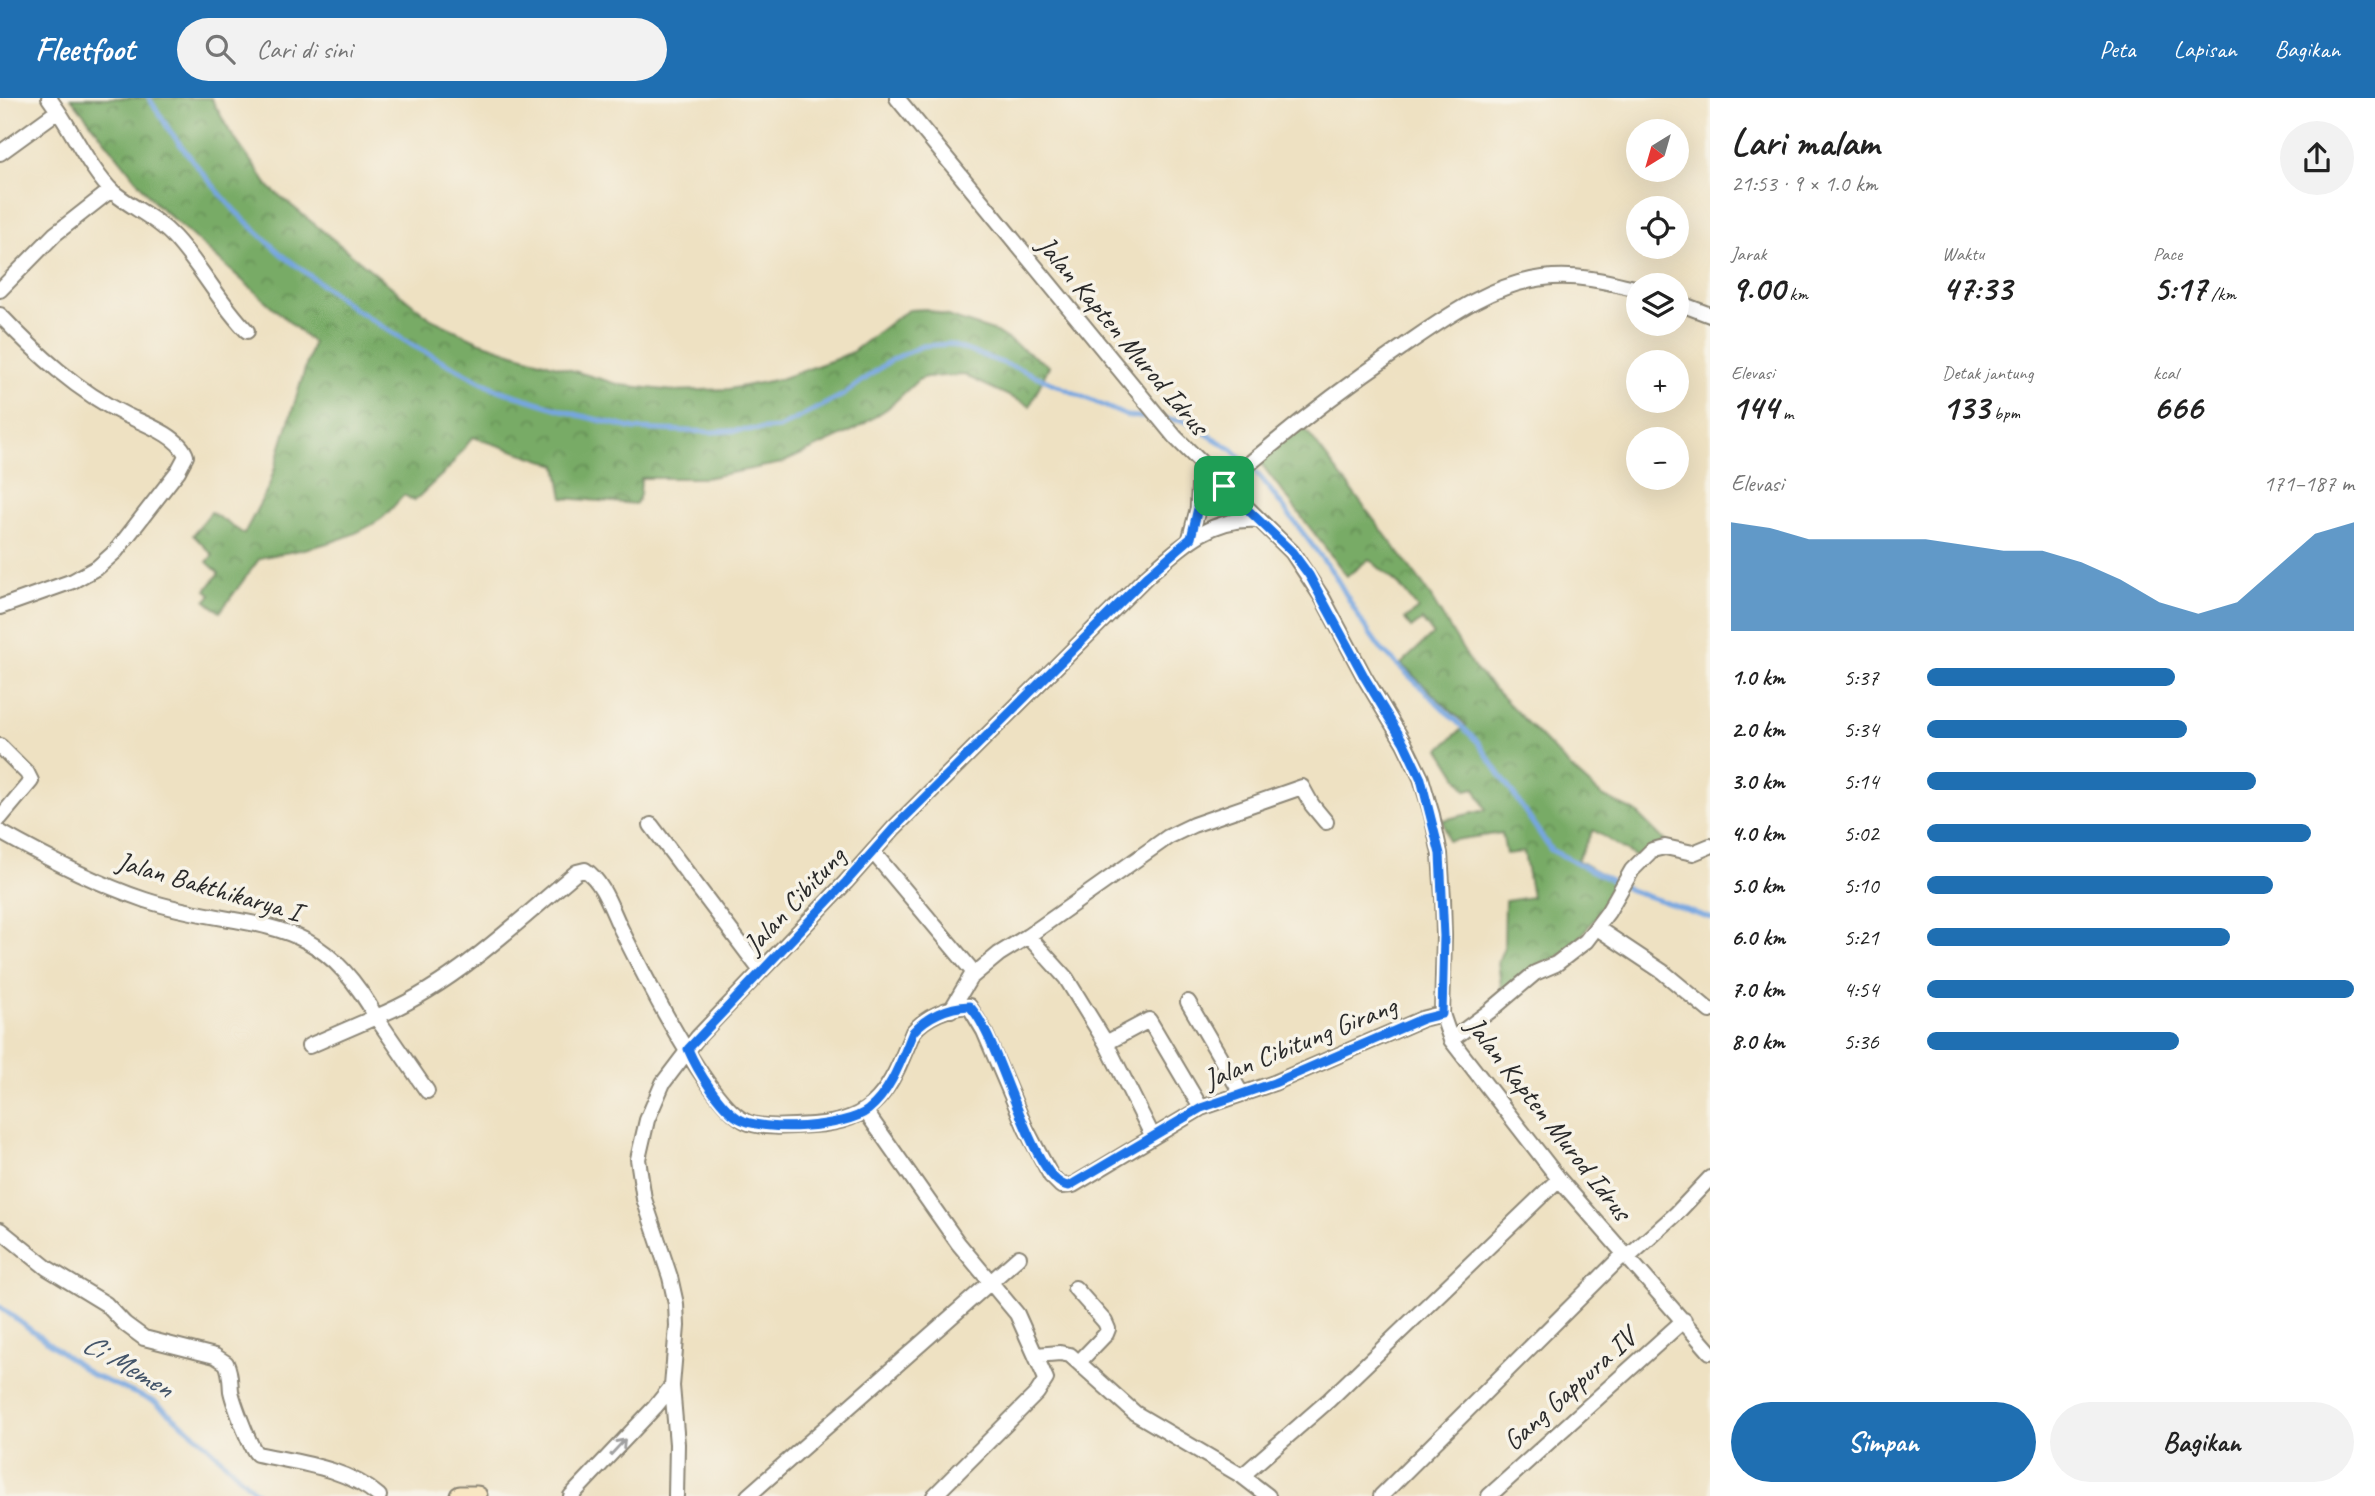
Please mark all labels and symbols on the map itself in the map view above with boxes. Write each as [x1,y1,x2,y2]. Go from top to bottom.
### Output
north arrow [1626,119,1689,182]
street label: Jalan Kapten Murod Idrus [1028,227,1218,444]
pin [1194,456,1254,516]
street label: Jalan Cibitung [734,837,854,962]
street label: Jalan Bakthikarya I [111,842,311,931]
street label: Jalan Cibitung Girang [1197,987,1403,1097]
street label: Jalan Kapten Murod Idrus [1457,1007,1641,1229]
street label: Gang Gappura IV [1495,1317,1647,1458]
water label: Ci Memen [76,1324,182,1407]
one-way arrow [610,1439,627,1456]

